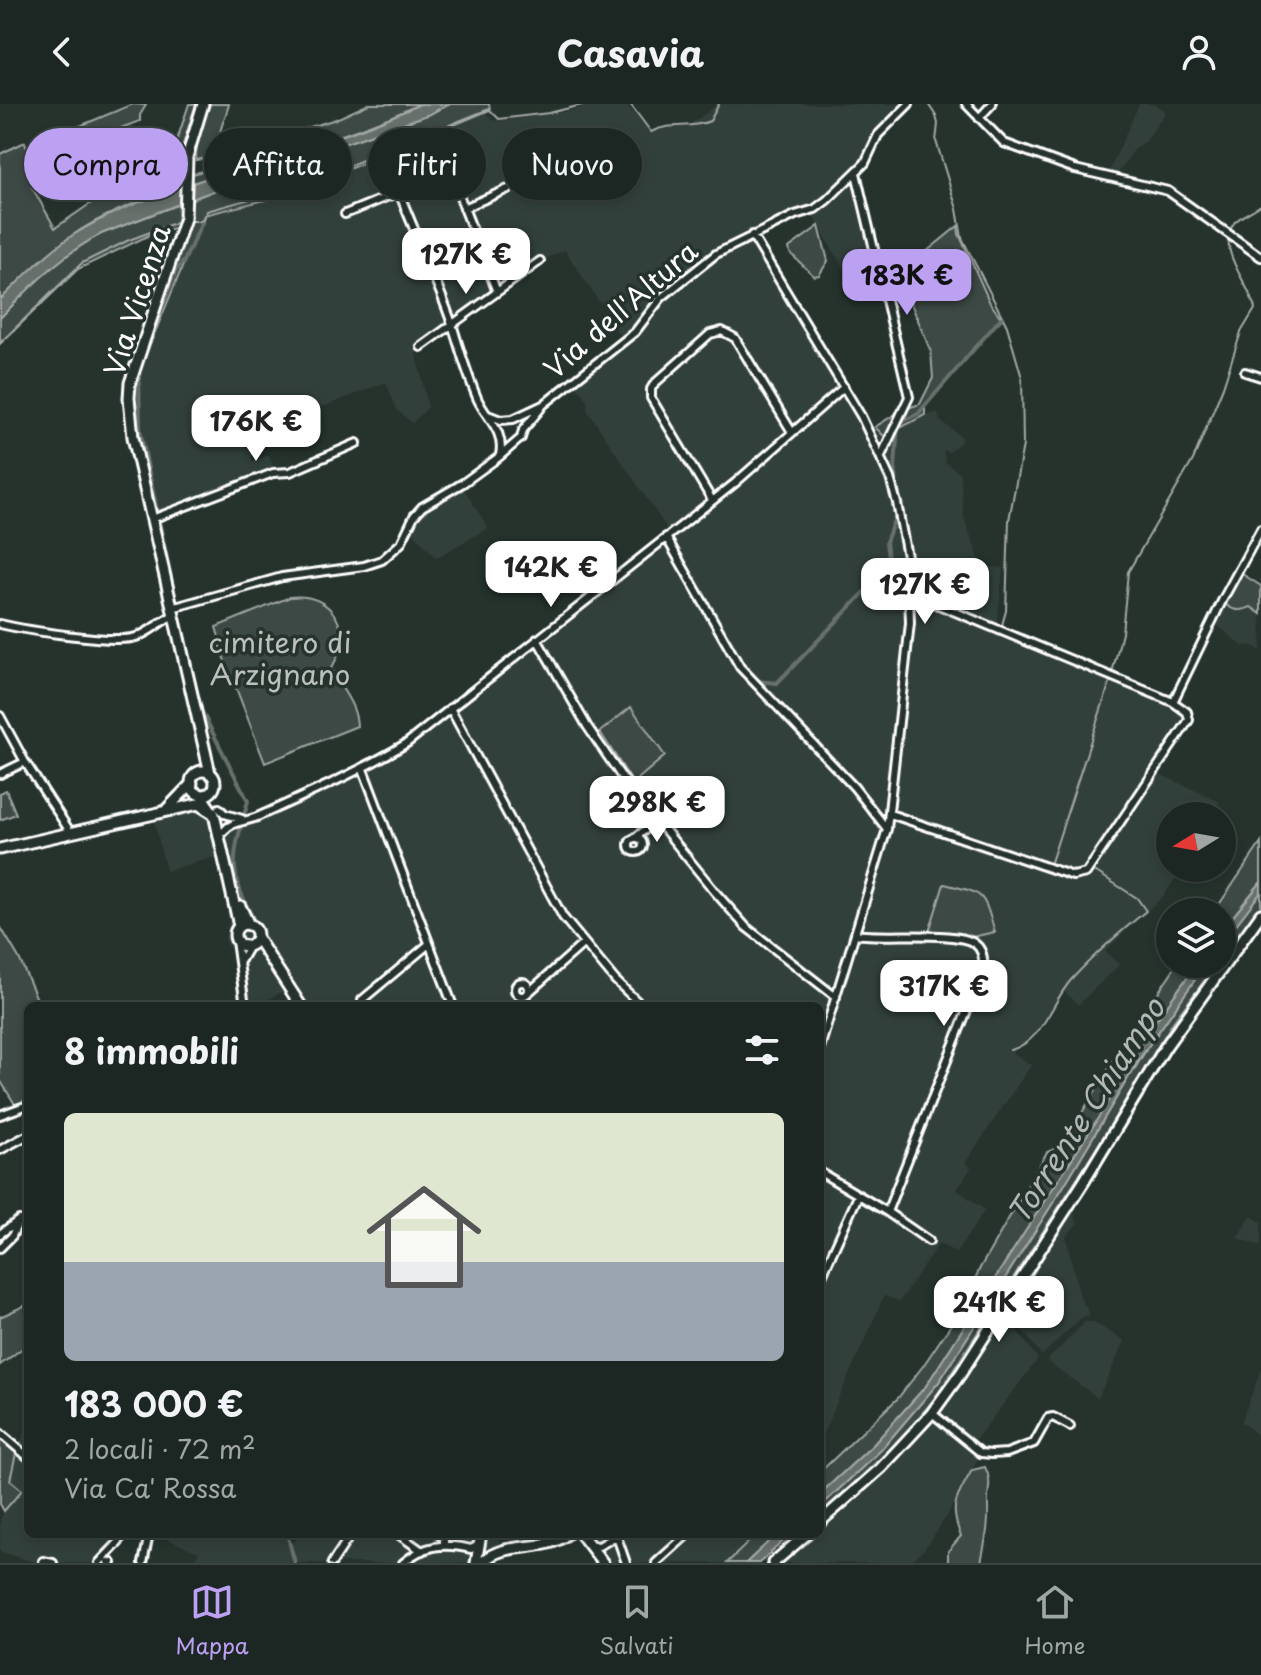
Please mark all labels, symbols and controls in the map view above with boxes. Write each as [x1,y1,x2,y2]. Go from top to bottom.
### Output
text: Casavia [557,25,704,79]
icon: back [40,30,84,74]
icon: person [1177,30,1221,74]
chip: Compra [24,128,188,200]
chip: Affitta [204,128,352,200]
chip: Filtri [368,128,486,200]
chip: Nuovo [502,128,642,200]
street label: Via Vicenza [91,218,181,381]
pin: 127K € [401,228,531,296]
street label: Via dell'Altura [533,229,707,388]
text: 127K € [420,234,512,273]
pin: 183K € [842,249,972,317]
text: 183K € [860,255,954,294]
pin: 176K € [191,395,321,463]
text: 176K € [210,401,302,440]
pin: 142K € [486,541,616,609]
text: 142K € [504,547,598,586]
pin: 127K € [860,558,990,626]
text: 127K € [879,564,971,603]
park label: cimitero di Arzignano [209,620,352,695]
pin: 298K € [592,776,722,844]
text: 298K € [608,782,706,821]
north arrow [1156,802,1236,882]
map controls [1156,802,1236,978]
button: layers [1156,898,1236,978]
pin: 317K € [879,960,1009,1028]
text: 317K € [898,966,990,1005]
water label: Torrente Chiampo [995,987,1176,1231]
text: 8 immobili [64,1024,239,1076]
icon: filters [740,1028,784,1072]
icon: home [352,1165,496,1309]
pin: 241K € [934,1276,1064,1344]
text: 241K € [952,1282,1046,1321]
text: 183 000 € [64,1377,244,1429]
text: 2 locali · 72 m² [64,1429,256,1468]
text: Via Ca' Rossa [64,1468,236,1507]
tab: Mappa [175,1580,249,1661]
tab: Salvati [600,1580,674,1661]
tab: Home [1024,1580,1086,1661]

